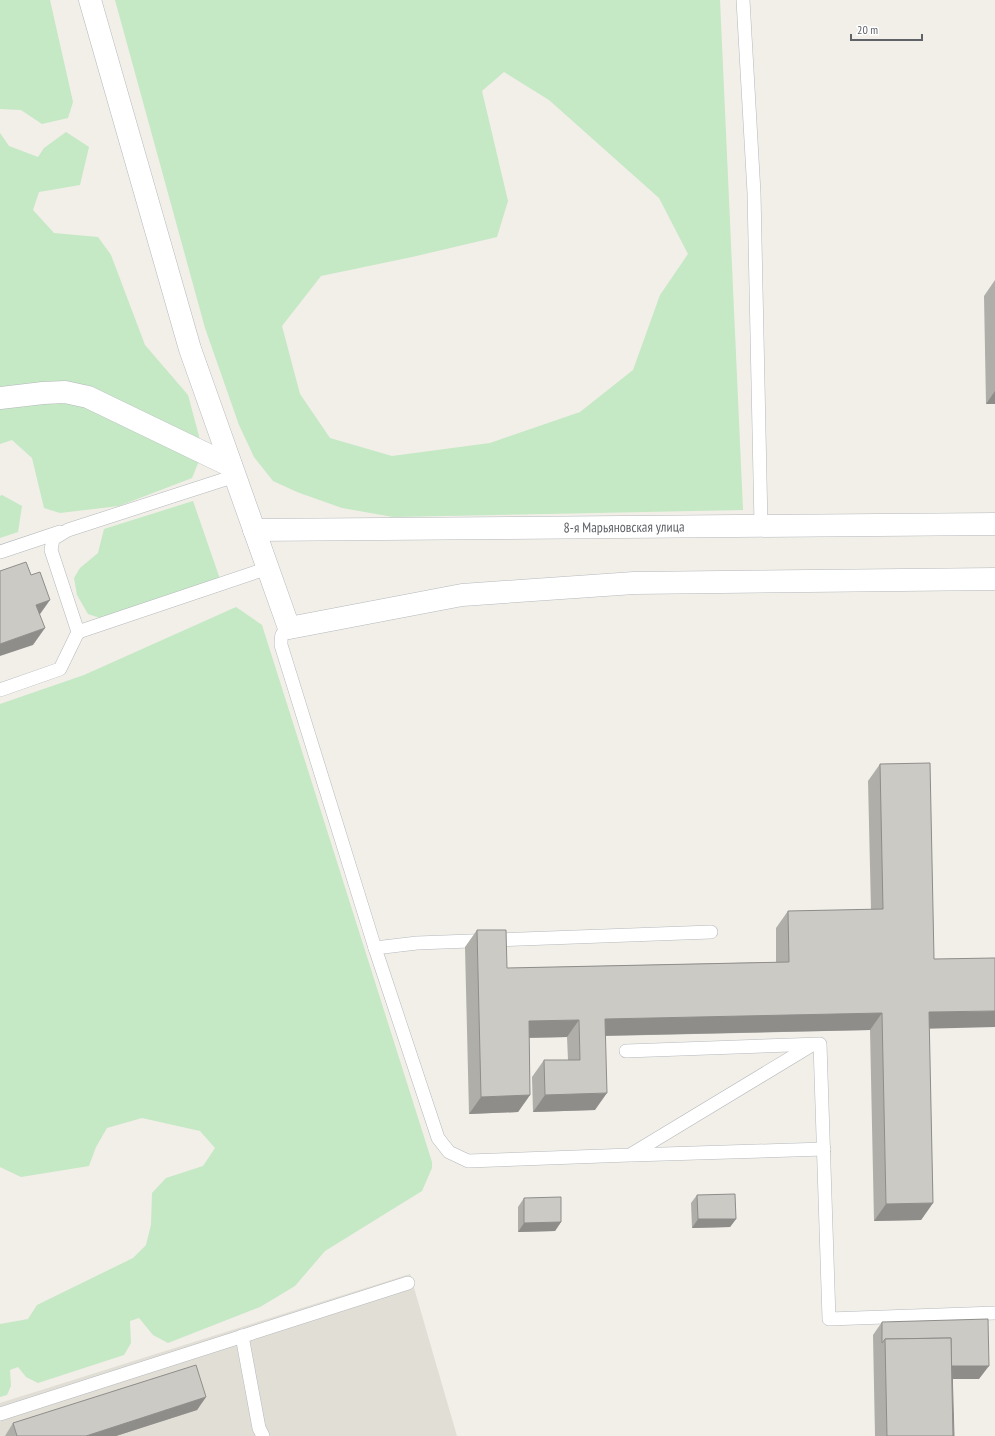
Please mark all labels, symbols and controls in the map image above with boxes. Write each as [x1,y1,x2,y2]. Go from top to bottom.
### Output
scale bar [851,16,922,42]
text: 20 m [857,22,878,37]
street label: 8-я Марьяновская улица [563,518,685,536]

